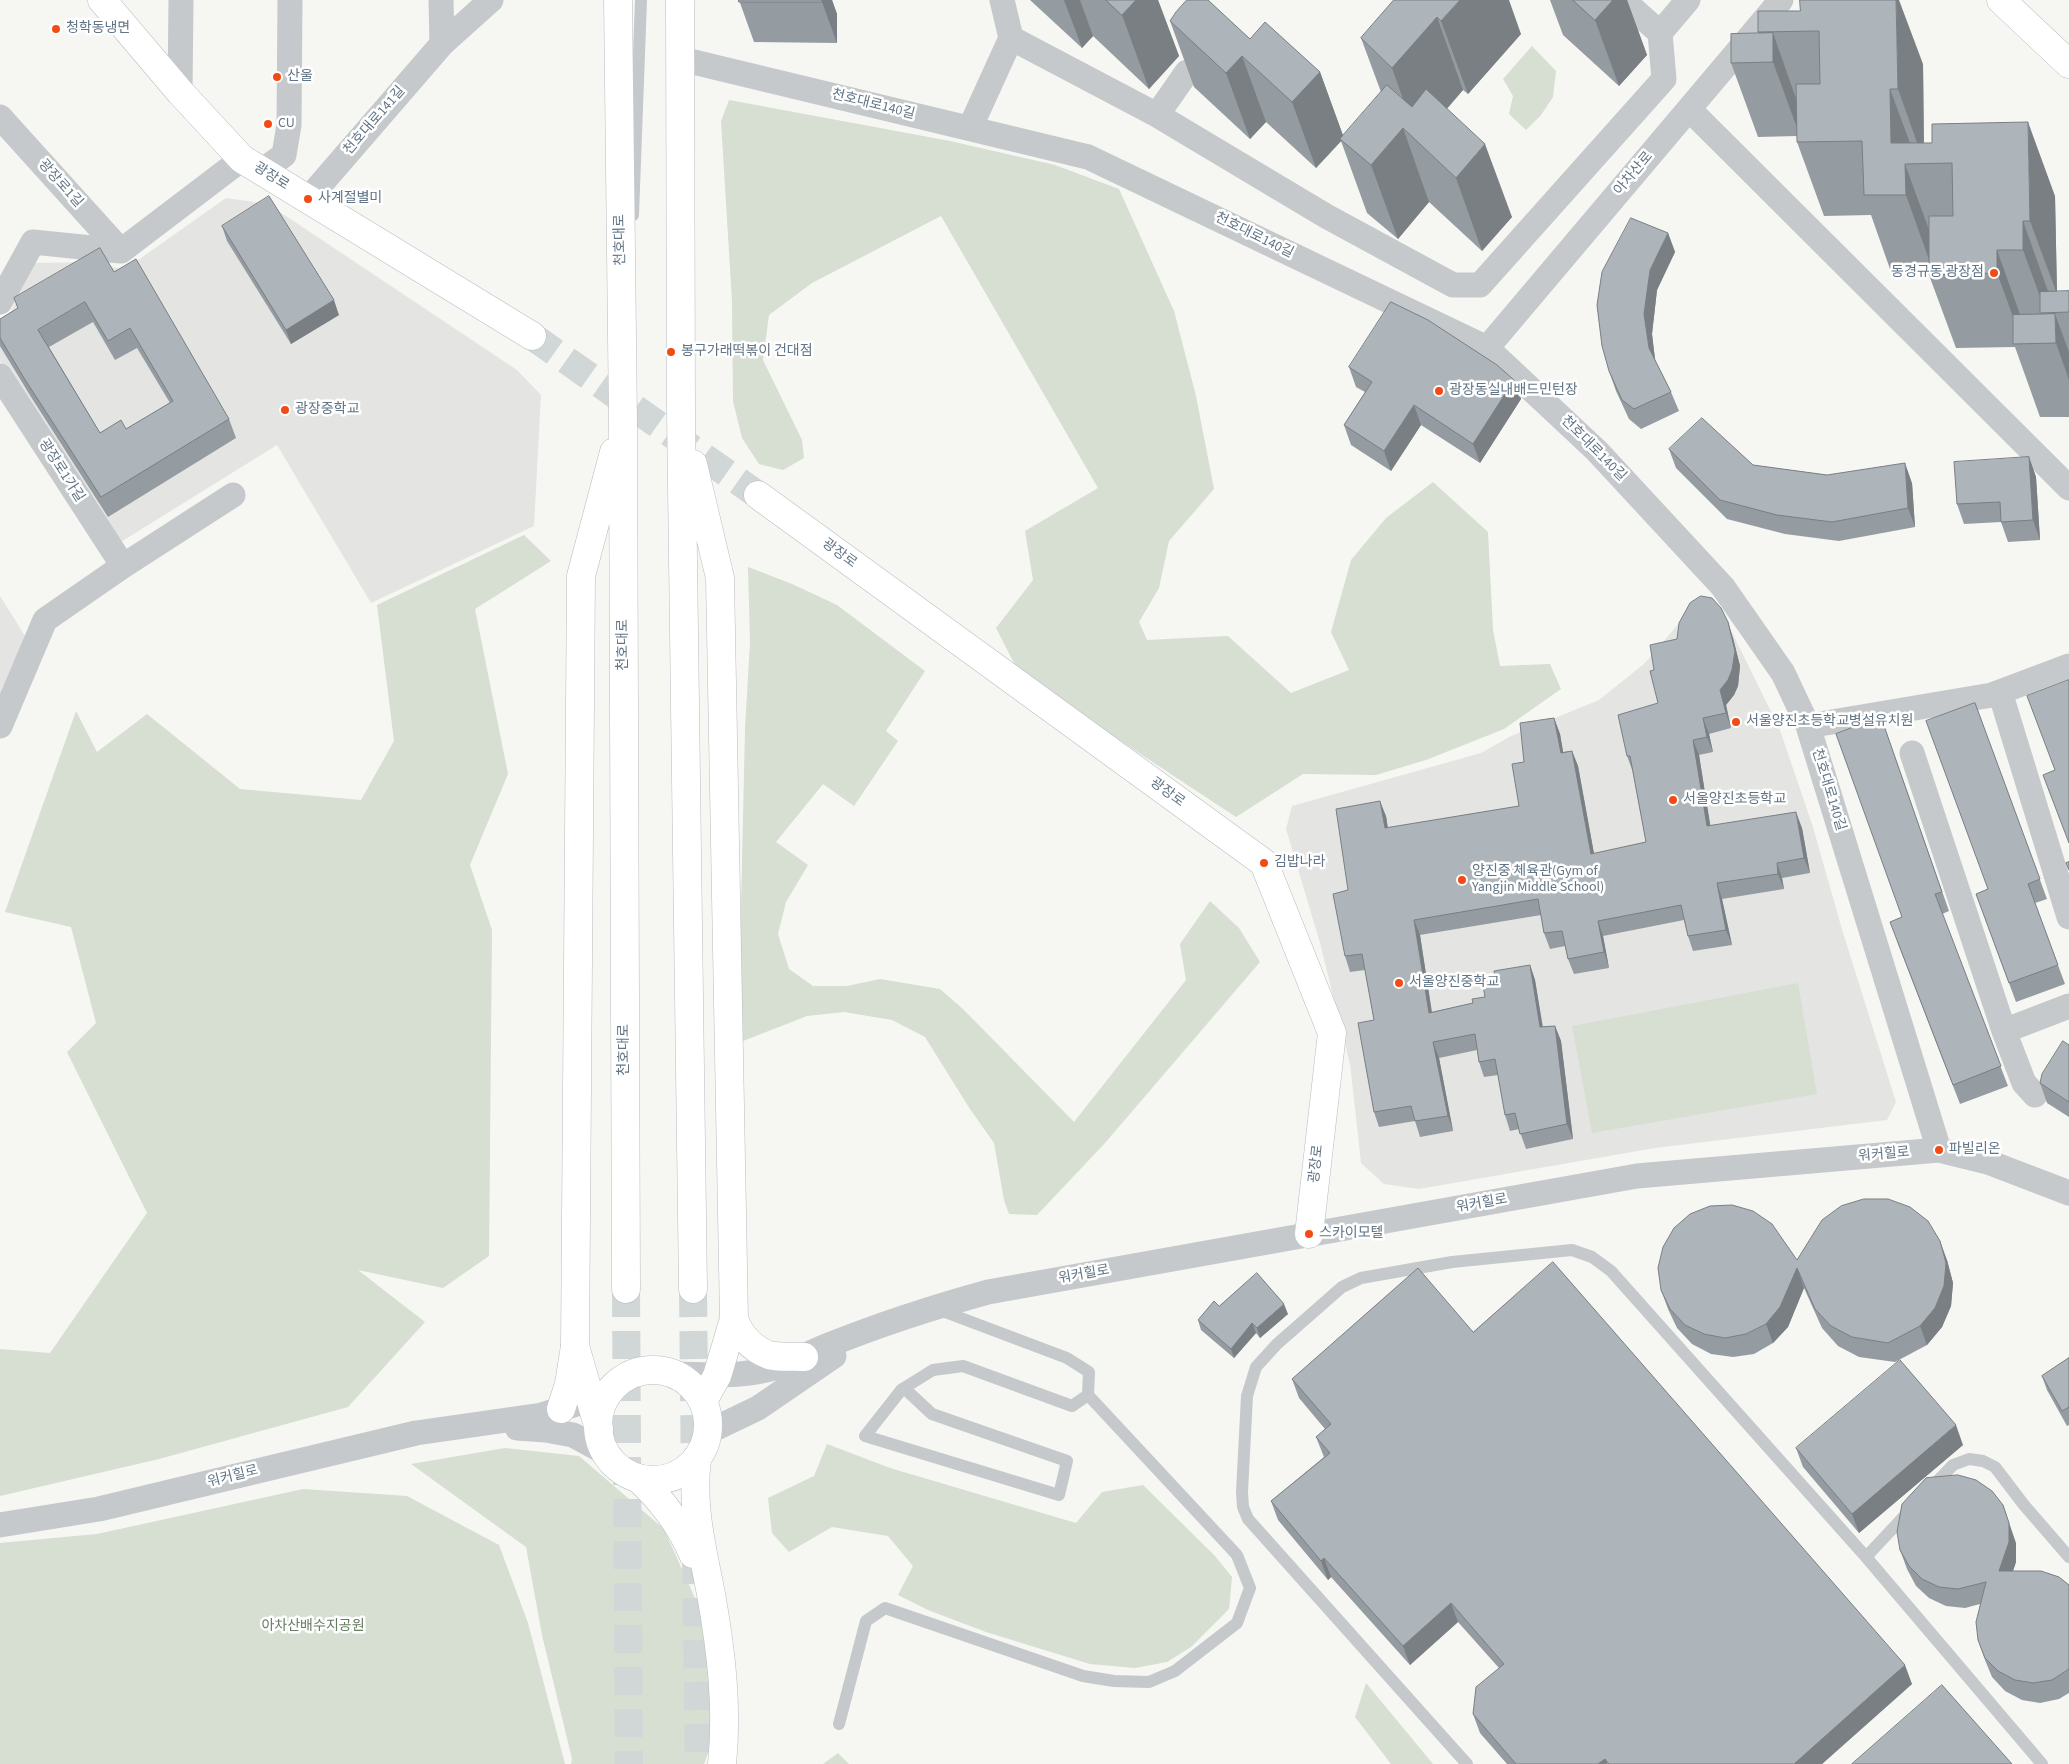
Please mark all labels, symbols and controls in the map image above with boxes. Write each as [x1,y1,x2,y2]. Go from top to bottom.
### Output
place label: 청학동냉면 [66,21,130,37]
marker: 청학동냉면 [50,23,62,35]
place label: 산울 [287,69,313,85]
marker: 산울 [271,71,283,83]
street label: 천호대로141길 [341,83,409,159]
street label: 천호대로140길 [830,87,916,123]
place label: CU [278,116,295,132]
marker: CU [262,118,274,130]
street label: 아차산로 [1611,149,1657,199]
street label: 광장로1길 [34,157,86,211]
street label: 광장로 [250,160,292,194]
place label: 사계절별미 [318,191,382,207]
marker: 사계절별미 [302,193,314,205]
street label: 천호대로140길 [1212,210,1296,262]
street label: 천호대로 [612,214,630,266]
place label: 동경규동 광장점 [1891,265,1984,281]
marker: 동경규동 광장점 [1988,267,2000,279]
place label: 봉구가래떡볶이 건대점 [681,344,813,360]
marker: 봉구가래떡볶이 건대점 [665,346,677,358]
place label: 광장동실내배드민턴장 [1449,383,1578,399]
marker: 광장동실내배드민턴장 [1433,385,1445,397]
place label: 광장중학교 [295,402,359,418]
marker: 광장중학교 [279,404,291,416]
street label: 천호대로140길 [1557,413,1629,485]
street label: 광장로1가길 [35,437,87,505]
street label: 광장로 [818,536,860,572]
street label: 천호대로 [616,619,632,671]
place label: 서울양진초등학교병설유치원 [1746,714,1913,730]
marker: 서울양진초등학교병설유치원 [1730,716,1742,728]
street label: 천호대로140길 [1808,747,1848,833]
street label: 광장로 [1146,775,1188,811]
place label: 서울양진초등학교 [1683,792,1786,808]
marker: 서울양진초등학교 [1667,794,1679,806]
place label: 김밥나라 [1274,855,1326,871]
marker: 김밥나라 [1258,857,1270,869]
place label: 양진중 체육관(Gym of Yangjin Middle School) [1472,864,1604,896]
marker: 양진중 체육관(Gym of Yangjin Middle School) [1456,874,1468,886]
place label: 서울양진중학교 [1409,975,1499,991]
marker: 서울양진중학교 [1393,977,1405,989]
street label: 천호대로 [617,1024,633,1076]
place label: 파빌리온 [1949,1142,2001,1158]
street label: 광장로 [1307,1144,1327,1184]
street label: 워커힐로 [1858,1144,1910,1166]
marker: 파빌리온 [1933,1144,1945,1156]
street label: 워커힐로 [1455,1191,1509,1217]
place label: 스카이모텔 [1319,1226,1383,1242]
marker: 스카이모텔 [1303,1228,1315,1240]
street label: 워커힐로 [1057,1262,1111,1288]
street label: 워커힐로 [206,1463,260,1491]
park label: 아차산배수지공원 [261,1619,365,1635]

